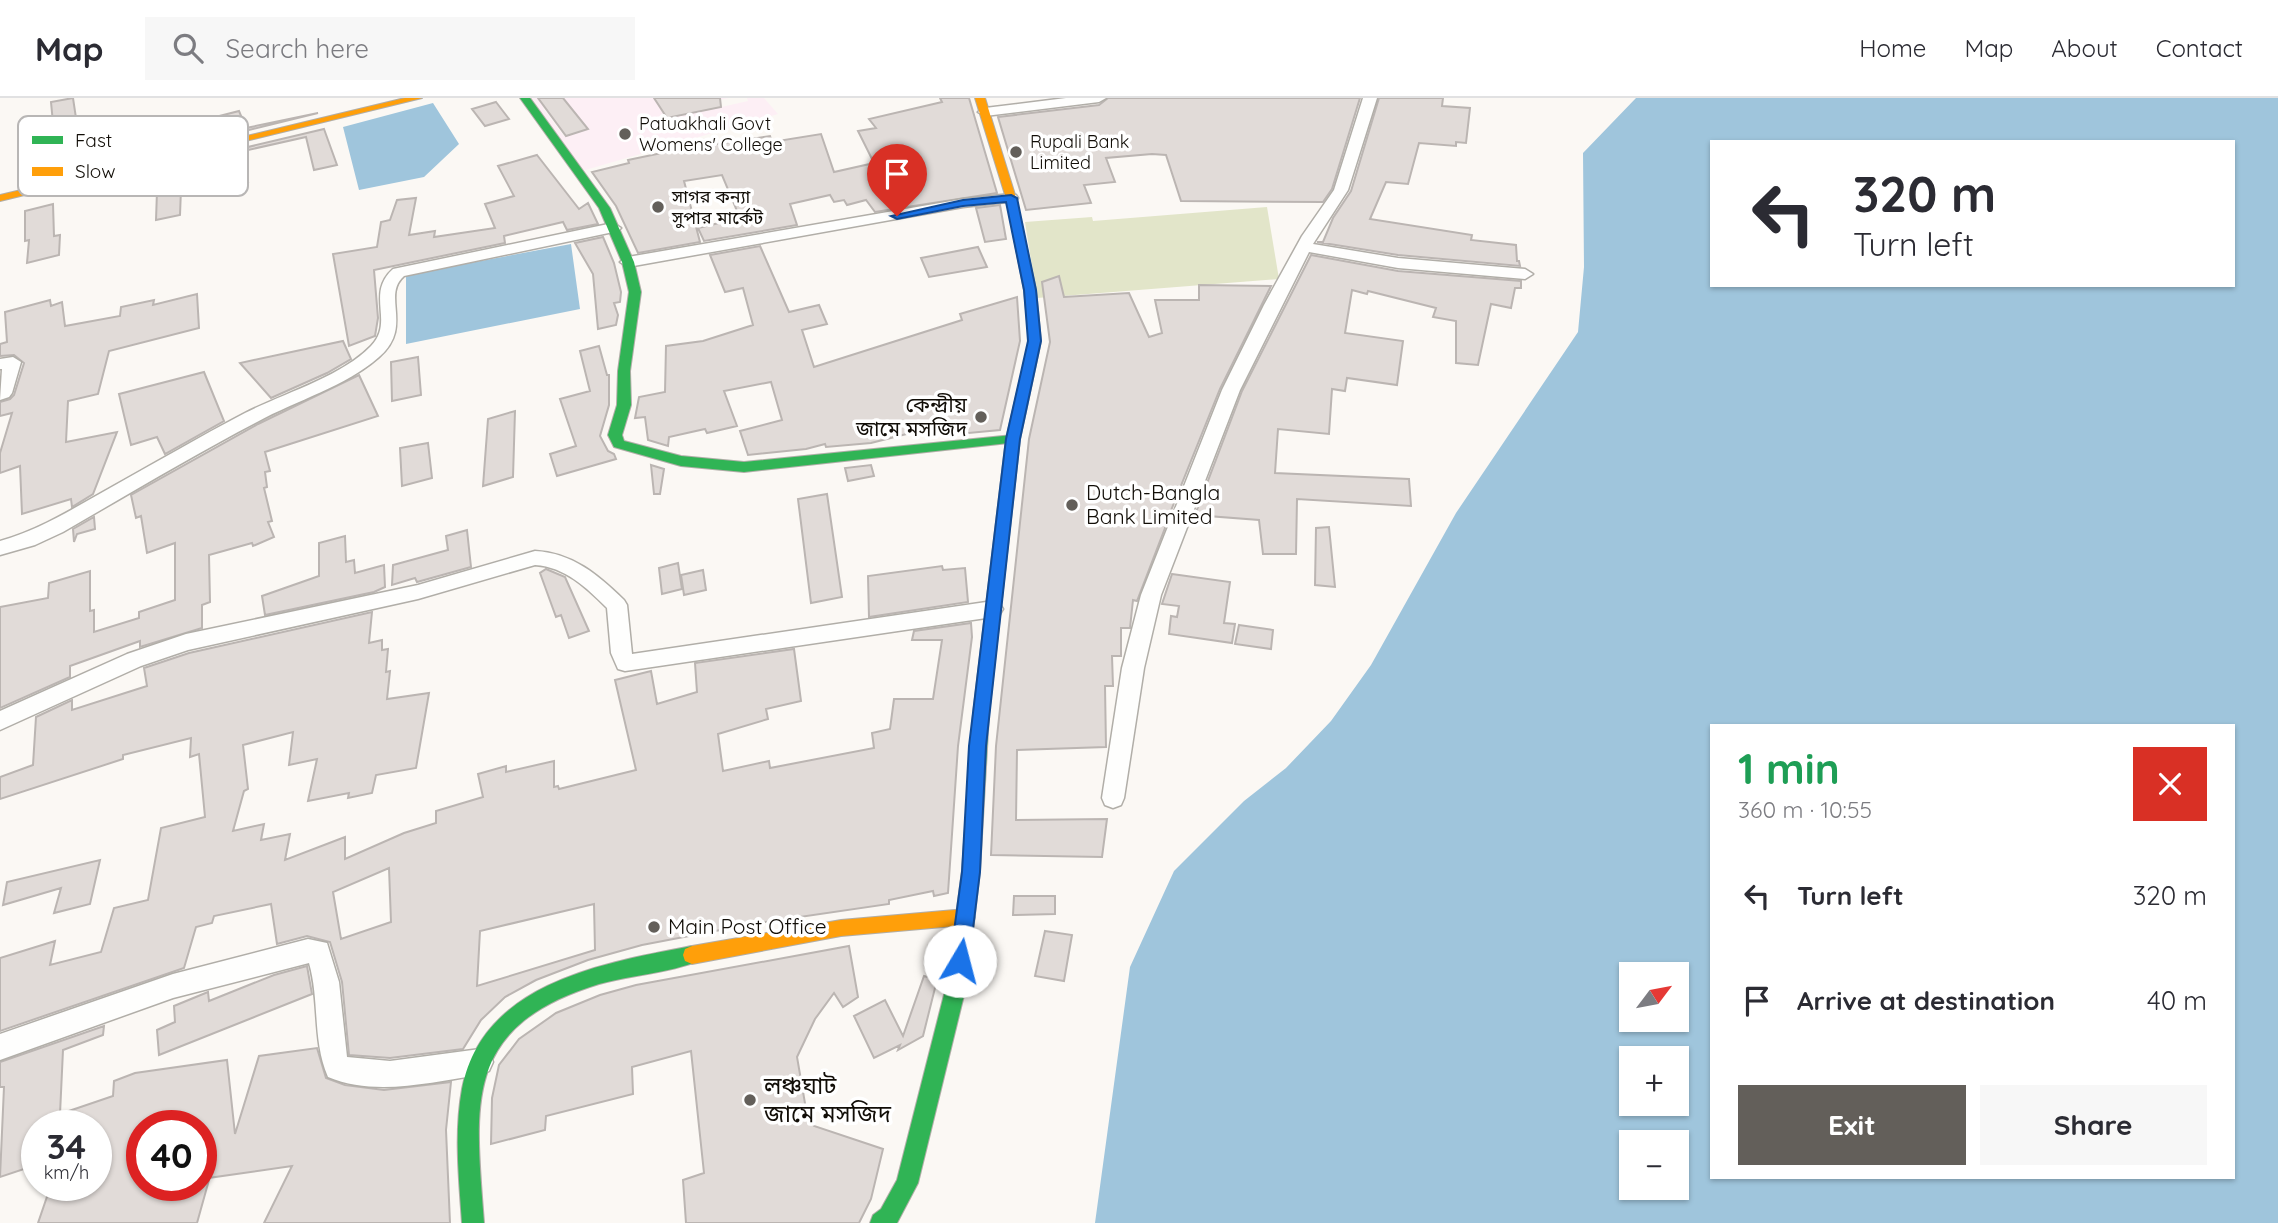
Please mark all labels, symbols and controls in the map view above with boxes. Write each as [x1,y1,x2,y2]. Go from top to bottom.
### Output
search box [145,17,635,80]
text: Map [35,28,103,69]
icon: search [169,29,207,67]
text: Search here [225,32,369,65]
text: Home [1859,33,1926,63]
text: Map [1964,33,2013,63]
text: About [2051,33,2118,63]
text: Contact [2156,33,2243,63]
place label: Patuakhali Govt Womens' College [639,112,783,156]
legend [18,116,248,196]
marker: Patuakhali Govt Womens' College [617,126,633,142]
text: Fast [75,128,112,152]
place label: Rupali Bank Limited [1030,130,1130,174]
pin [867,144,927,216]
marker: Rupali Bank Limited [1008,144,1024,160]
icon: arrive [878,155,916,193]
text: Slow [75,159,116,183]
text: 320 m [1853,163,1996,224]
icon: left [1738,168,1829,259]
place label: সাগর কন্যা সুপার মার্কেট [671,185,764,229]
marker: সাগর কন্যা সুপার মার্কেট [650,199,666,215]
text: Turn left [1853,224,1974,264]
place label: কেন্দ্রীয় জামে মসজিদ [855,391,968,441]
marker: কেন্দ্রীয় জামে মসজিদ [973,409,989,425]
place label: Dutch-Bangla Bank Limited [1086,479,1220,529]
marker: Dutch-Bangla Bank Limited [1064,497,1080,513]
text: 1 min [1738,742,1840,795]
button: close [2133,747,2207,821]
text: 360 m · 10:55 [1738,795,1872,824]
icon: left [1738,877,1776,915]
text: Turn left [1797,879,1904,912]
text: 320 m [2133,879,2207,912]
place label: Main Post Office [668,913,827,939]
marker: Main Post Office [646,919,662,935]
position arrow [923,924,997,998]
north arrow [1619,962,1689,1032]
map controls [1619,962,1689,1200]
icon: arrive [1738,982,1776,1020]
text: Arrive at destination [1797,984,2055,1017]
text: 40 m [2147,984,2207,1017]
button: + [1619,1046,1689,1116]
place label: লঞ্চঘাট জামে মসজিদ [763,1070,892,1128]
button: Exit [1738,1085,1966,1165]
button: Share [1980,1085,2207,1165]
marker: লঞ্চঘাট জামে মসজিদ [742,1092,758,1108]
speed limit sign: 40 [126,1110,217,1201]
text: 34 [47,1124,86,1168]
button: − [1619,1130,1689,1200]
text: km/h [44,1161,89,1184]

